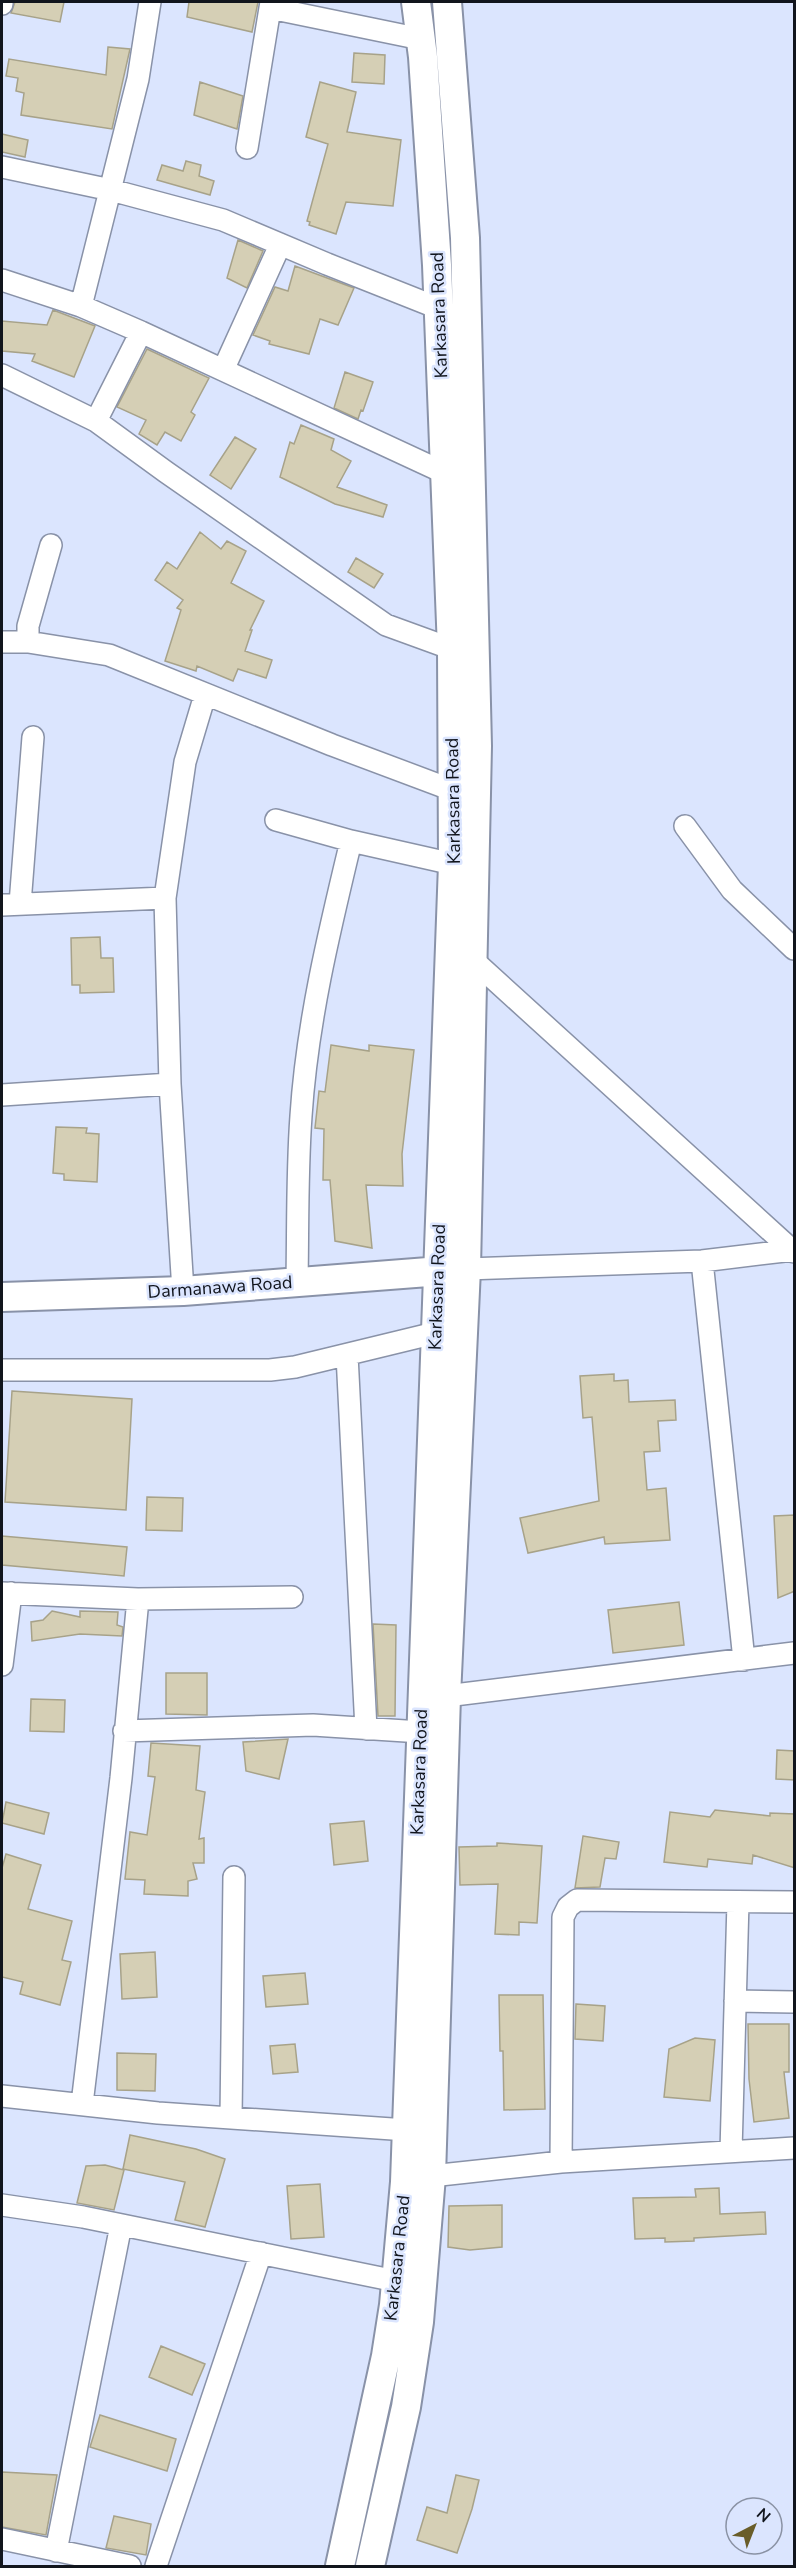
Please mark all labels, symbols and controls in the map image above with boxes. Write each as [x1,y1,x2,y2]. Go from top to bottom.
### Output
street label: Karkasara Road [425,251,453,379]
street label: Karkasara Road [440,738,466,864]
street label: Karkasara Road [423,1223,451,1351]
street label: Darmanawa Road [147,1270,293,1304]
street label: Karkasara Road [405,1708,433,1836]
street label: Karkasara Road [378,2194,416,2322]
north arrow [724,2496,784,2556]
text: N [752,2503,775,2528]

